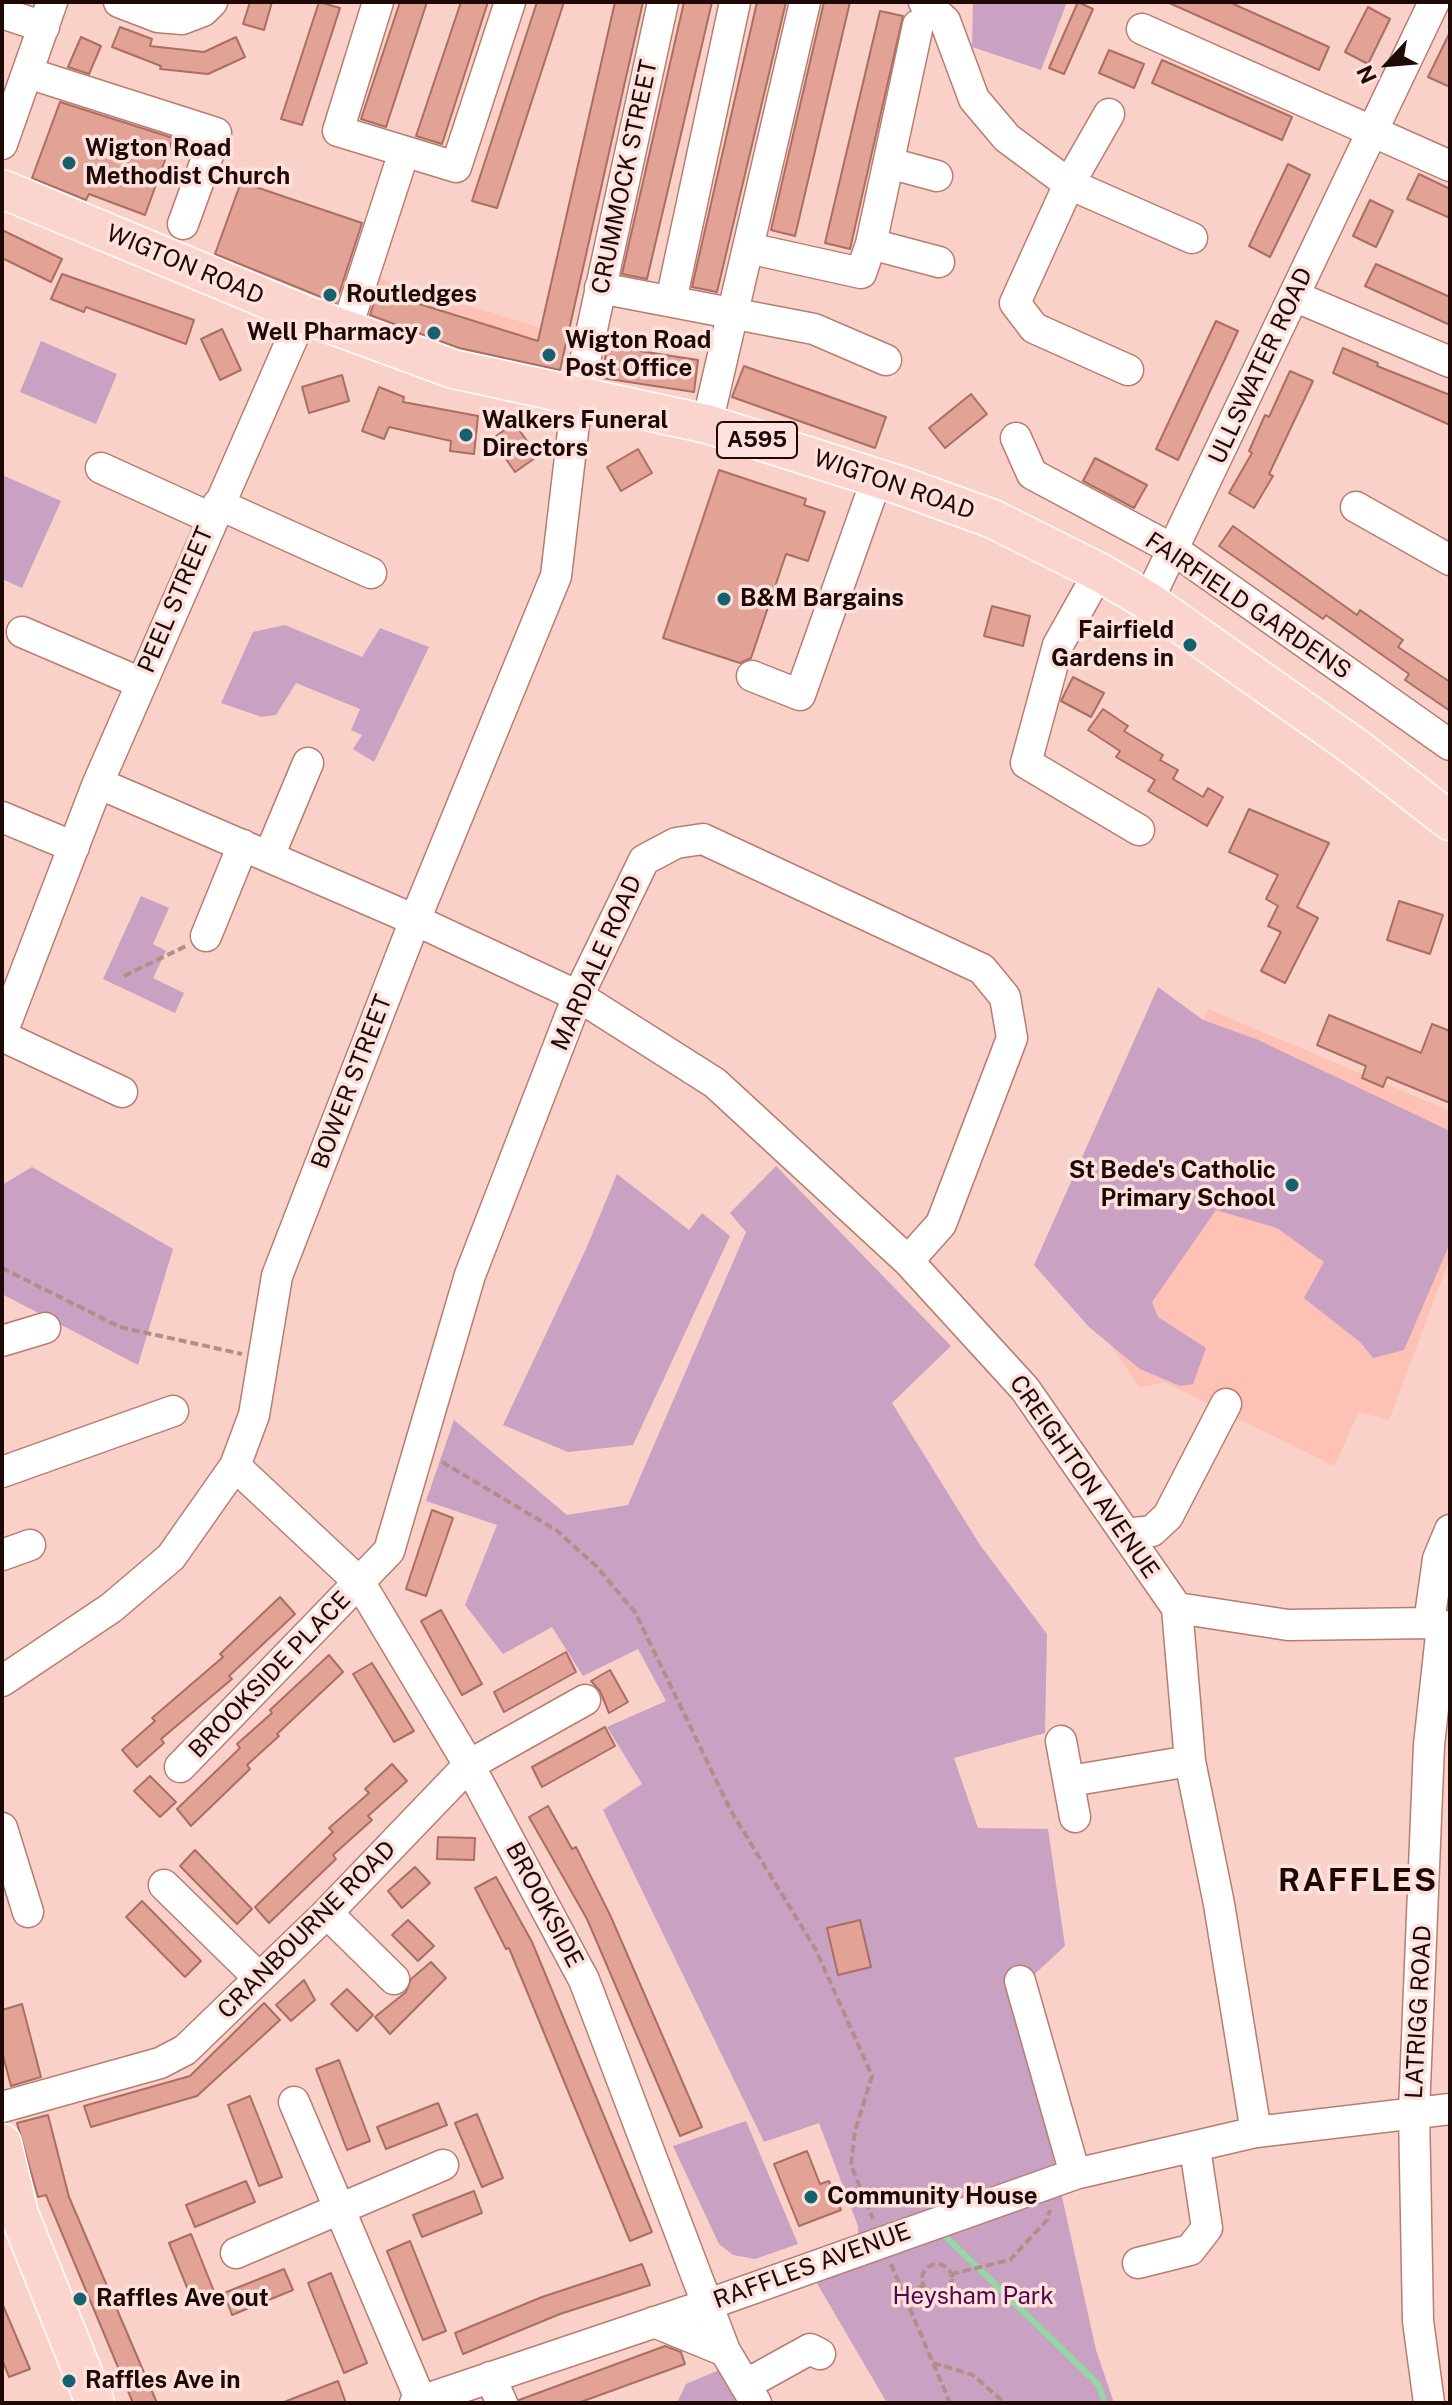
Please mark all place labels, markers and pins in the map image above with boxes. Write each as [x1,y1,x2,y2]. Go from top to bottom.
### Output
place label: Wigton Road Methodist Church [85,135,290,191]
marker: Wigton Road Methodist Church [60,154,78,172]
place label: Routledges [346,281,477,309]
marker: Routledges [321,286,339,304]
place label: Well Pharmacy [247,319,418,347]
marker: Well Pharmacy [425,324,443,342]
place label: Wigton Road Post Office [565,327,711,383]
marker: Wigton Road Post Office [540,346,558,364]
place label: Walkers Funeral Directors [482,407,668,463]
marker: Walkers Funeral Directors [457,426,475,444]
place label: B&M Bargains [740,585,904,613]
marker: B&M Bargains [715,590,733,608]
place label: Fairfield Gardens in [1051,617,1174,673]
marker: Fairfield Gardens in [1181,636,1199,654]
place label: St Bede's Catholic Primary School [1069,1157,1276,1213]
marker: St Bede's Catholic Primary School [1283,1176,1301,1194]
place label: Community House [827,2183,1038,2211]
marker: Community House [802,2188,820,2206]
place label: Raffles Ave out [96,2285,269,2313]
marker: Raffles Ave out [71,2290,89,2308]
place label: Raffles Ave in [85,2367,240,2395]
marker: Raffles Ave in [60,2372,78,2390]

